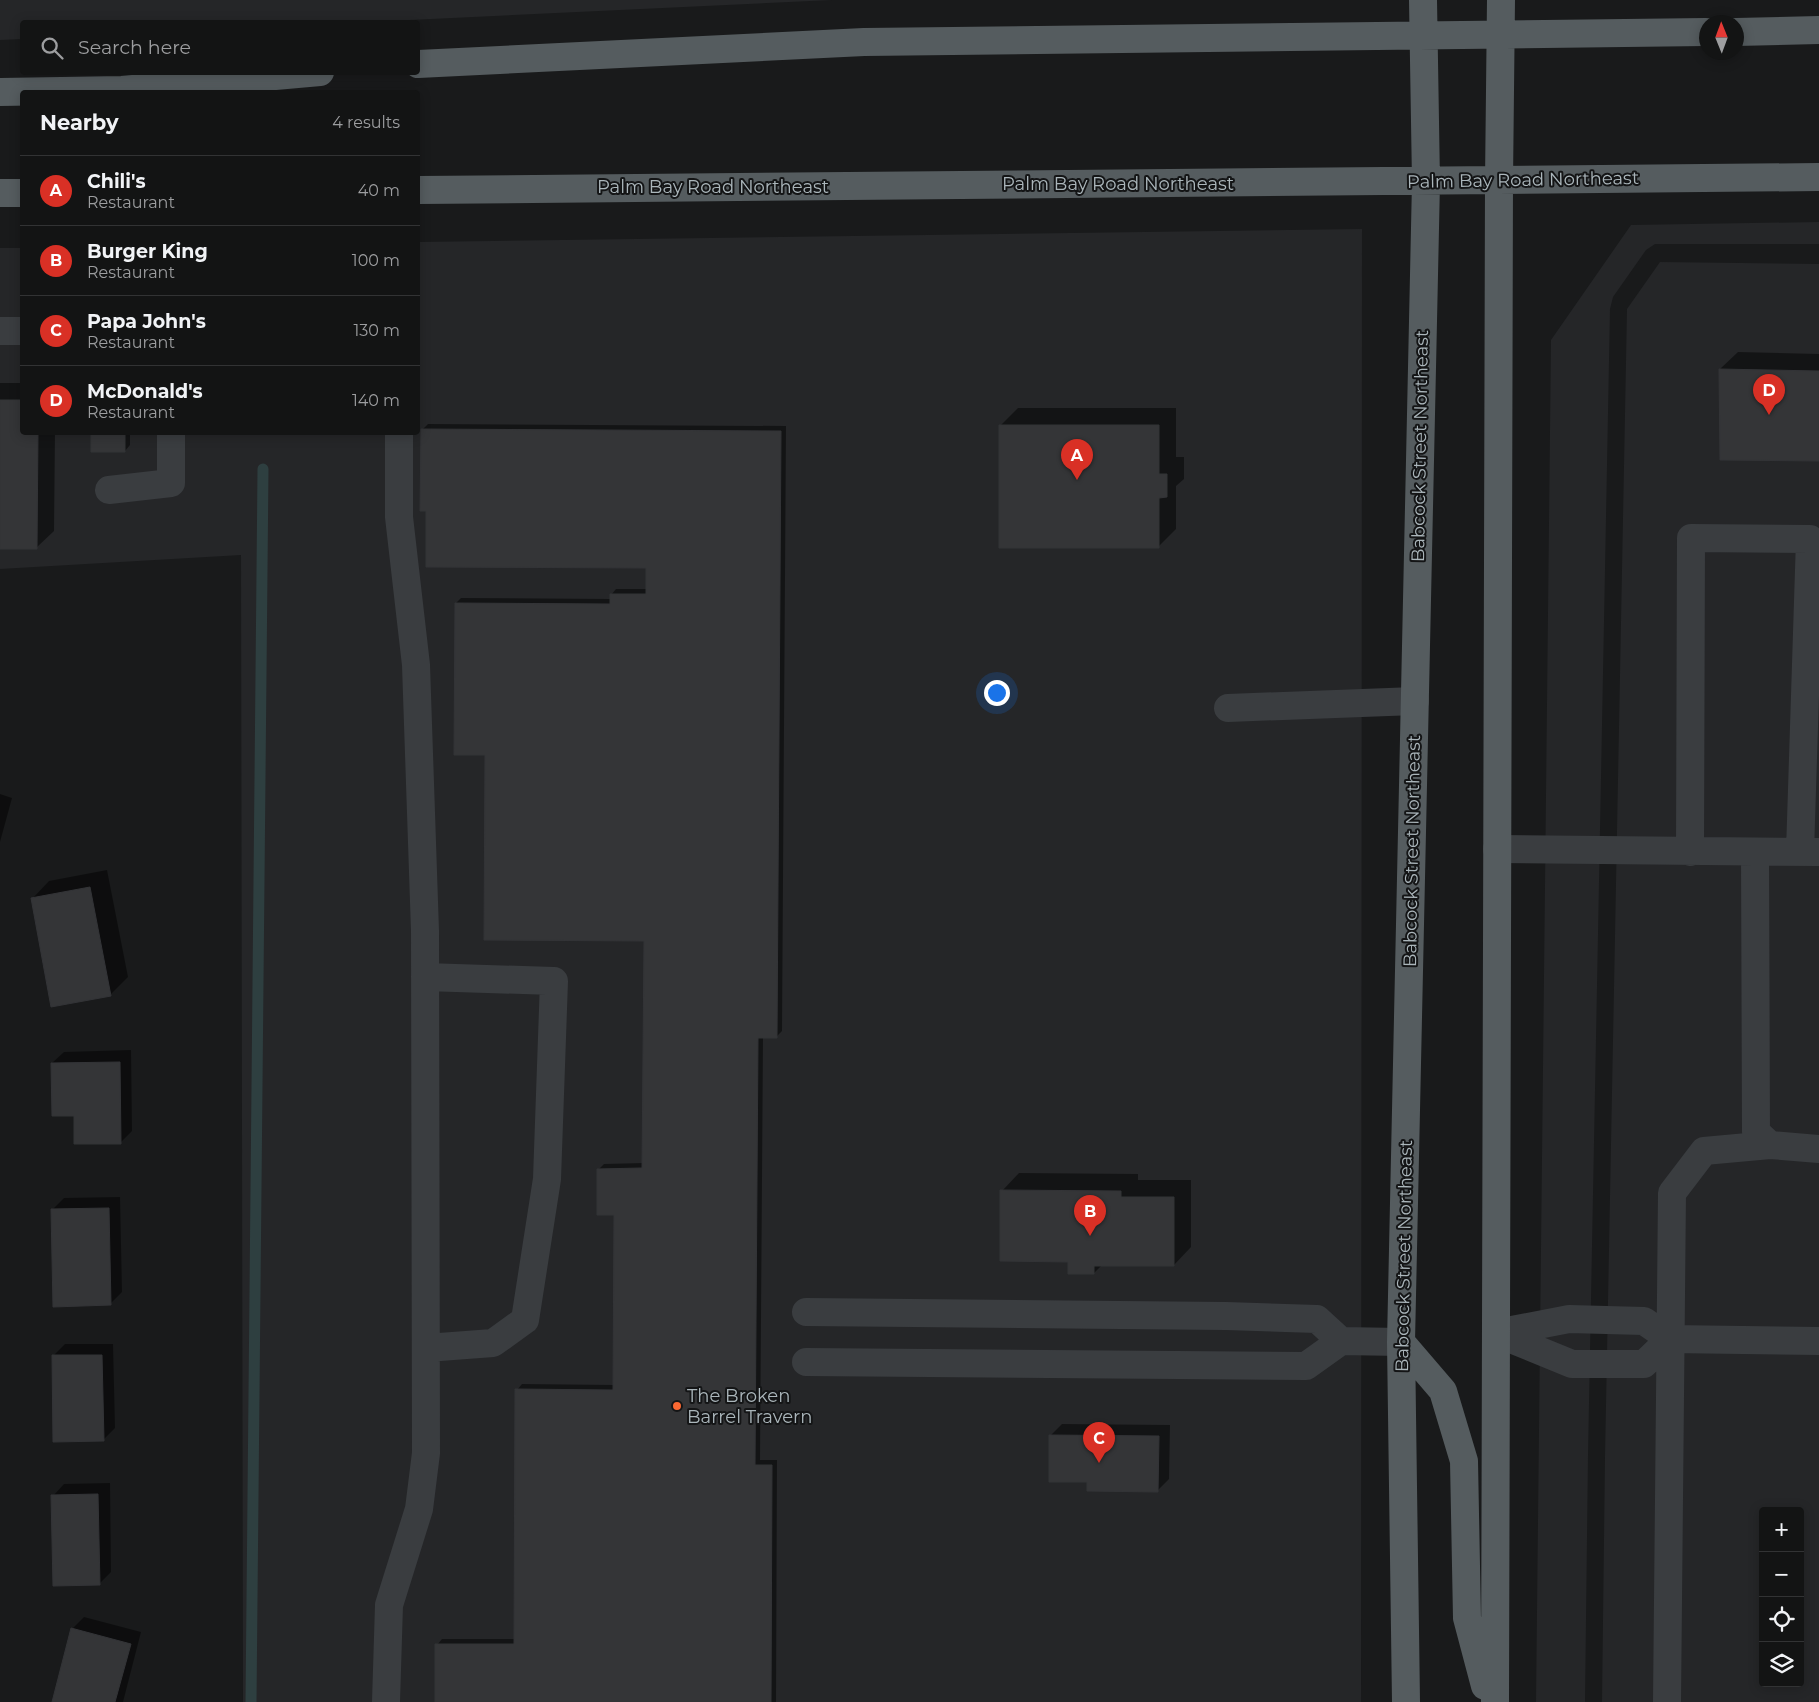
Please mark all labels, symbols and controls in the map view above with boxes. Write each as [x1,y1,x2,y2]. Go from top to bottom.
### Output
north arrow [1699,15,1744,60]
search box [20,20,420,75]
icon: search [38,34,66,62]
text: Search here [78,36,191,59]
text: Nearby [40,110,119,135]
text: 4 results [332,113,400,132]
street label: Palm Bay Road Northeast [1407,167,1639,193]
text: Chili's [87,170,146,193]
street label: Palm Bay Road Northeast [1002,173,1234,195]
street label: Palm Bay Road Northeast [597,176,829,198]
text: A [50,181,62,200]
text: 40 m [358,181,400,200]
text: Restaurant [87,193,175,212]
text: Burger King [87,240,208,263]
text: B [50,251,62,270]
text: 100 m [352,251,400,270]
text: Restaurant [87,263,175,282]
text: Papa John's [87,310,206,333]
text: C [50,321,62,340]
text: 130 m [353,321,400,340]
street label: Babcock Street Northeast [1407,330,1433,562]
text: Restaurant [87,333,175,352]
pin: D [1753,374,1785,415]
text: McDonald's [87,380,203,403]
text: D [49,391,63,410]
text: 140 m [352,391,400,410]
text: Restaurant [87,403,175,422]
pin: A [1061,439,1093,480]
your location [984,680,1010,706]
street label: Babcock Street Northeast [1399,735,1425,967]
street label: Babcock Street Northeast [1391,1140,1417,1372]
pin: B [1074,1195,1106,1236]
place label: The Broken Barrel Travern [687,1385,812,1428]
marker: The Broken Barrel Travern [671,1400,683,1412]
pin: C [1083,1422,1115,1463]
map controls [1759,1507,1804,1687]
button: + [1759,1507,1804,1552]
button: − [1759,1552,1804,1597]
button: locate [1759,1597,1804,1642]
button: layers [1759,1642,1804,1687]

